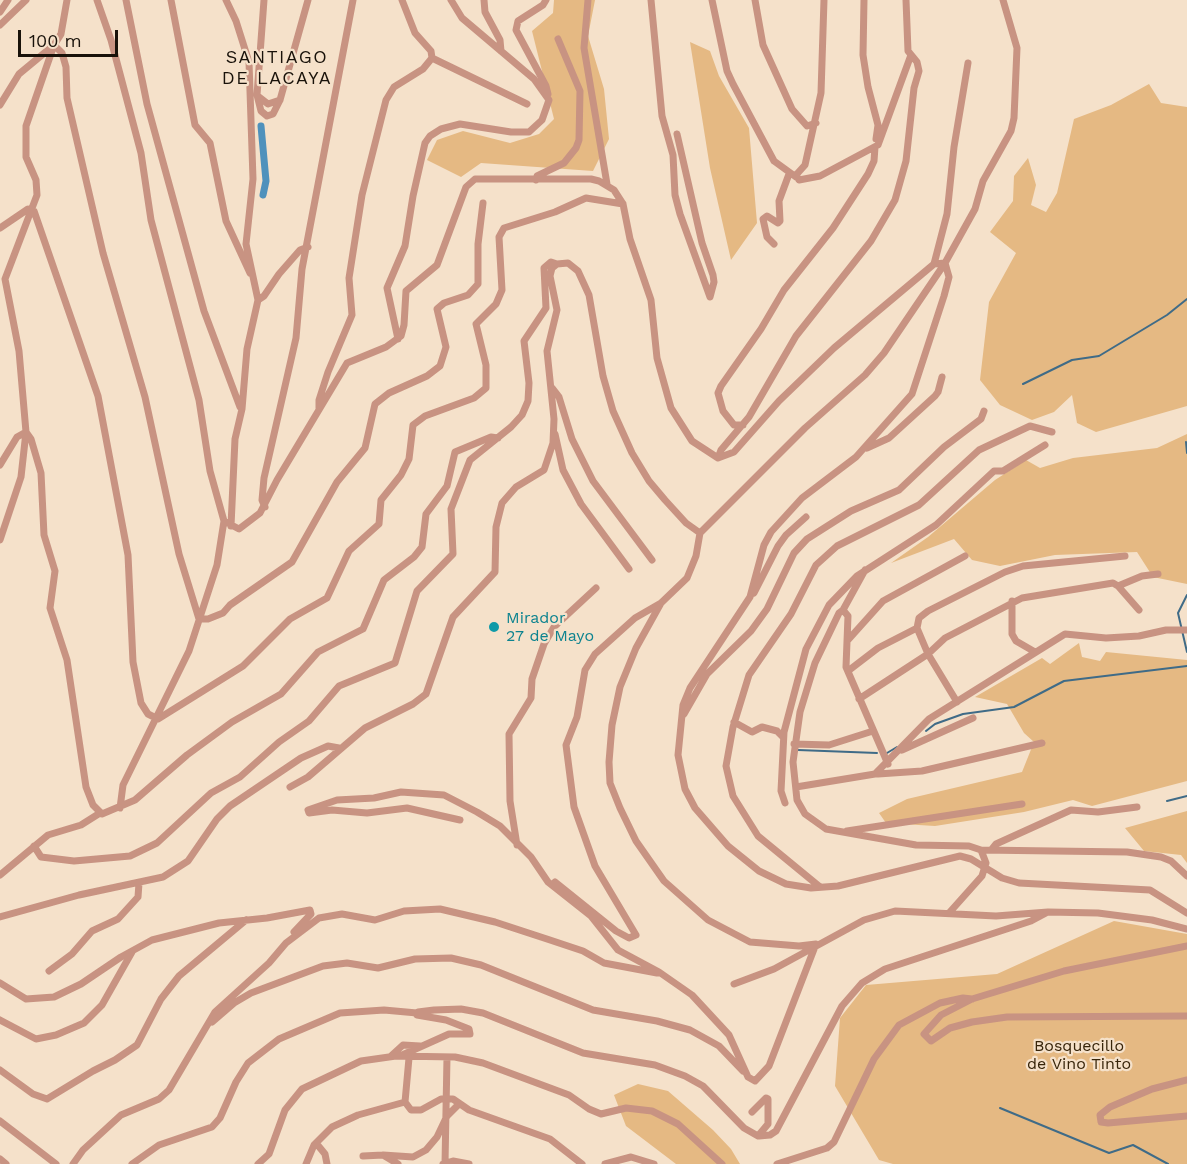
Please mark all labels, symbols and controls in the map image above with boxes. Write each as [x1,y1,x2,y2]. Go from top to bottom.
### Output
scale bar [21,18,122,56]
text: 100 m [29,30,82,51]
district label: SANTIAGO DE LACAYA [222,47,332,90]
place label: Mirador 27 de Mayo [506,608,594,646]
marker: Mirador 27 de Mayo [487,620,501,634]
park label: Bosquecillo de Vino Tinto [1027,1036,1131,1074]

